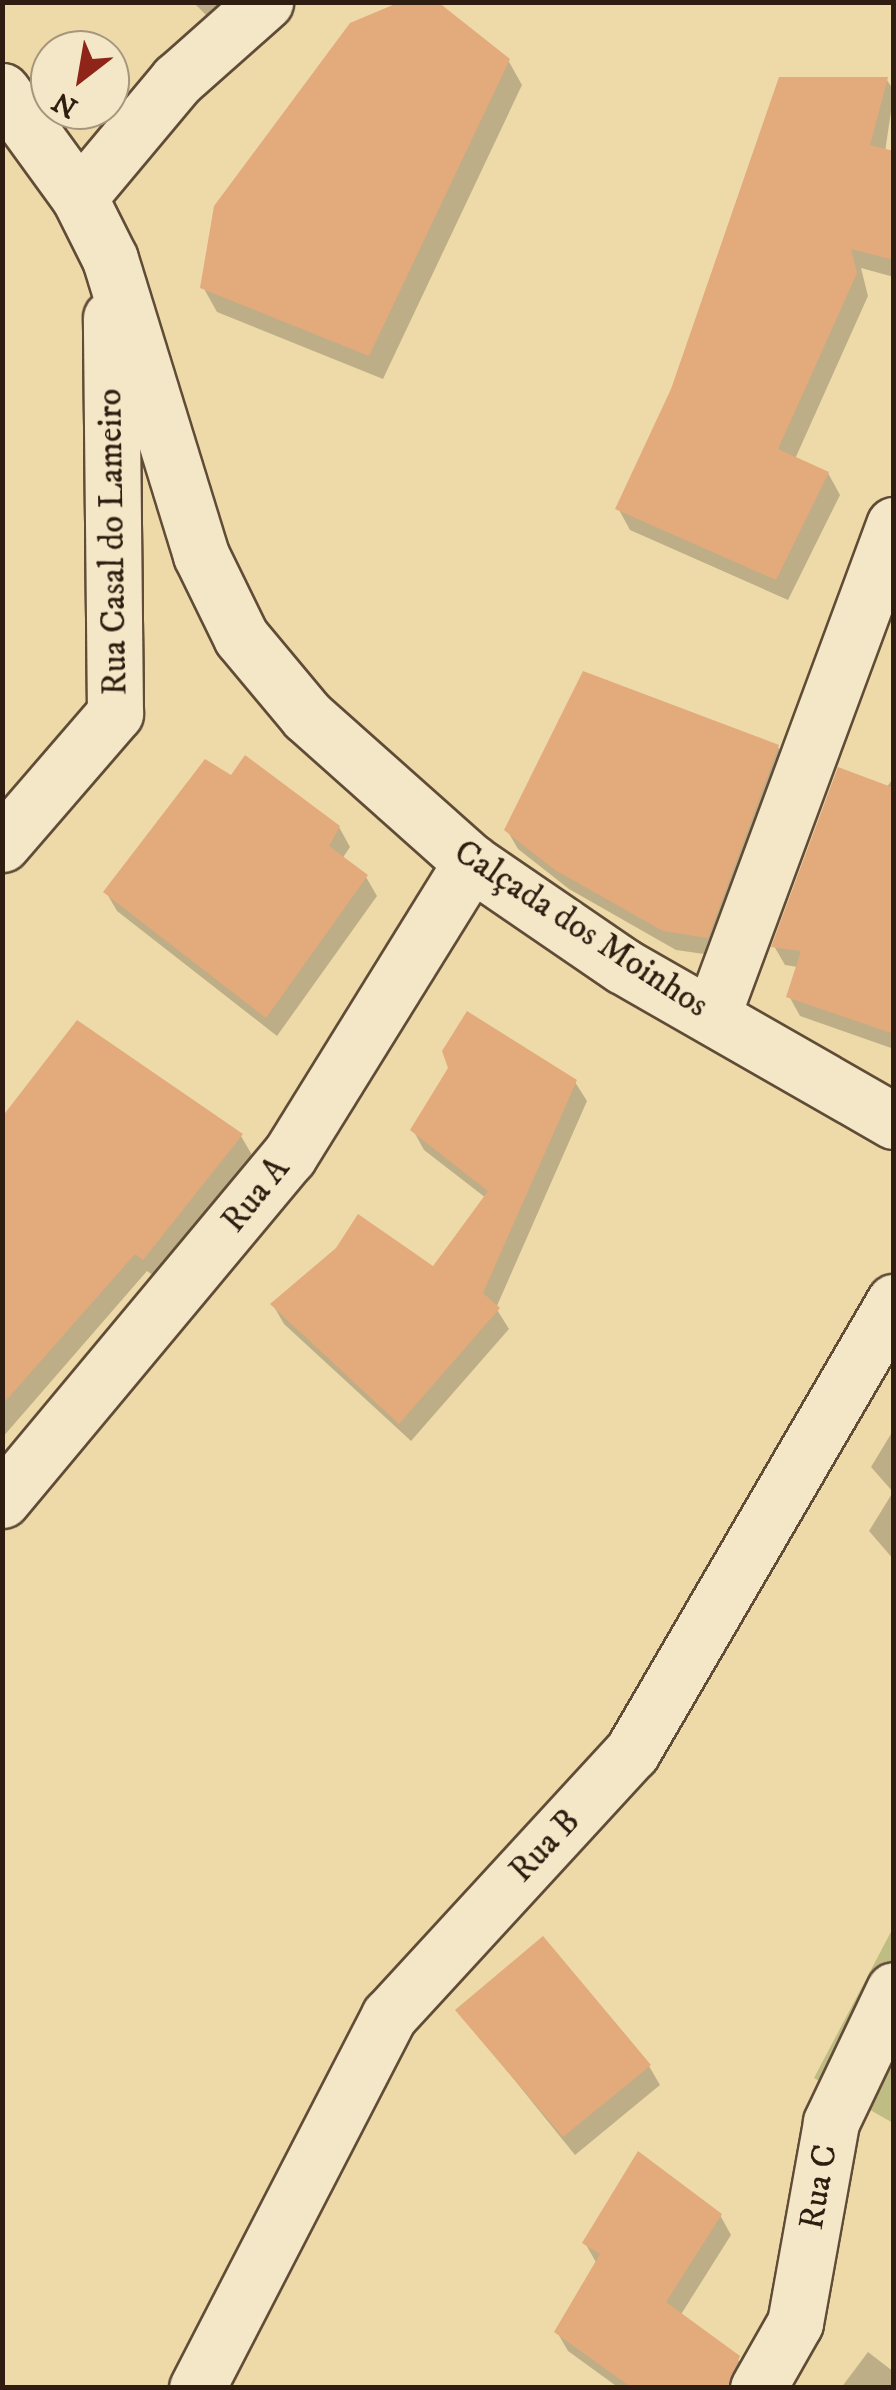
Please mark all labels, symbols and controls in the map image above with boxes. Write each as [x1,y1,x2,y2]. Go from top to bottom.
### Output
north arrow [30,30,130,130]
text: N [46,84,84,125]
street label: Rua Casal do Lameiro [89,388,137,696]
street label: Calçada dos Moinhos [446,831,716,1027]
street label: Rua A [213,1149,299,1241]
street label: Rua B [501,1801,589,1891]
street label: Rua C [791,2141,847,2233]

